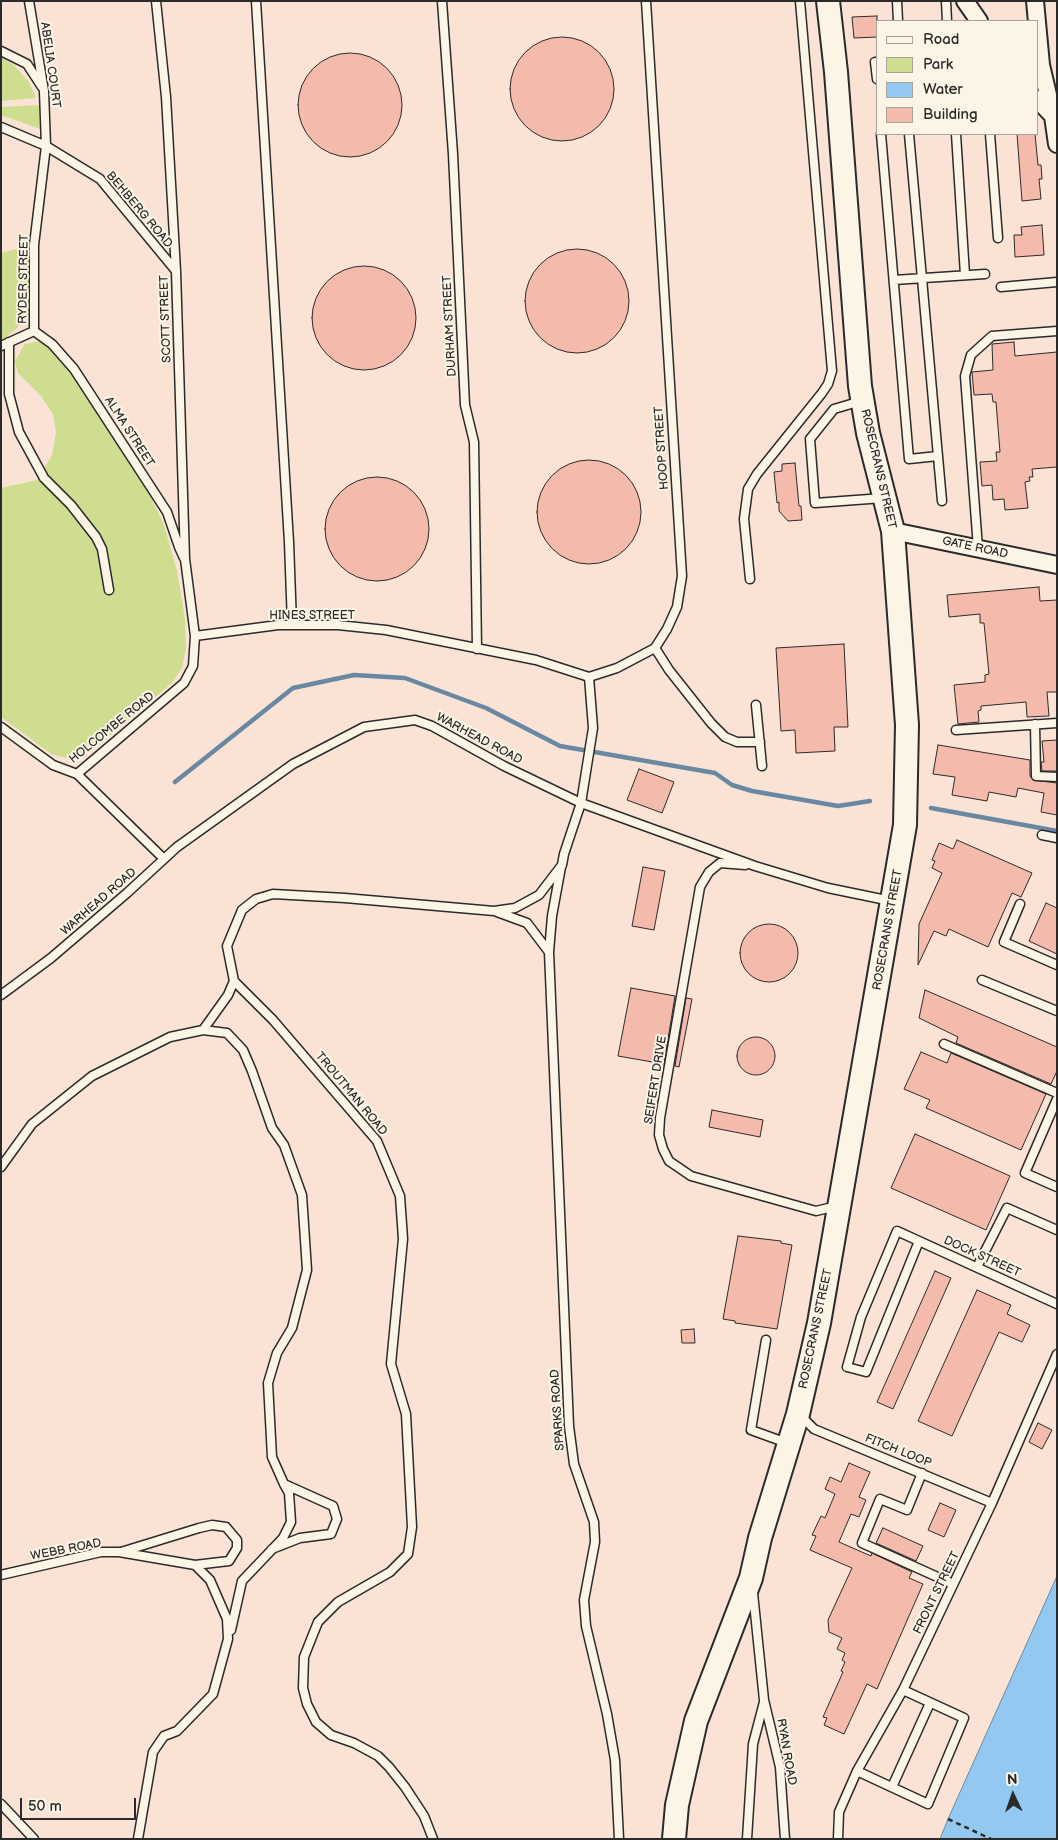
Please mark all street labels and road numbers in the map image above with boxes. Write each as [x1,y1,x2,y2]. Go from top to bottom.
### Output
street label: ABELIA COURT [37,21,63,109]
street label: BEHBERG ROAD [103,169,175,251]
street label: RYDER STREET [16,234,32,324]
street label: SCOTT STREET [157,275,175,363]
street label: DURHAM STREET [440,275,460,377]
street label: ALMA STREET [101,394,157,470]
street label: HOOP STREET [652,406,672,490]
street label: ROSECRANS STREET [857,408,899,530]
street label: GATE ROAD [941,534,1009,562]
street label: HINES STREET [269,609,355,623]
street label: HOLCOMBE ROAD [67,689,157,767]
street label: WARHEAD ROAD [434,710,524,768]
street label: WARHEAD ROAD [58,865,140,939]
street label: ROSECRANS STREET [870,868,906,992]
street label: SEIFERT DRIVE [642,1035,670,1125]
street label: TROUTMAN ROAD [312,1049,390,1139]
street label: DOCK STREET [941,1234,1023,1280]
street label: ROSECRANS STREET [796,1268,836,1390]
street label: SPARKS ROAD [548,1369,568,1451]
street label: FITCH LOOP [863,1431,933,1471]
street label: WEBB ROAD [29,1536,103,1564]
street label: FRONT STREET [911,1549,963,1637]
street label: RYAN ROAD [773,1718,799,1786]

